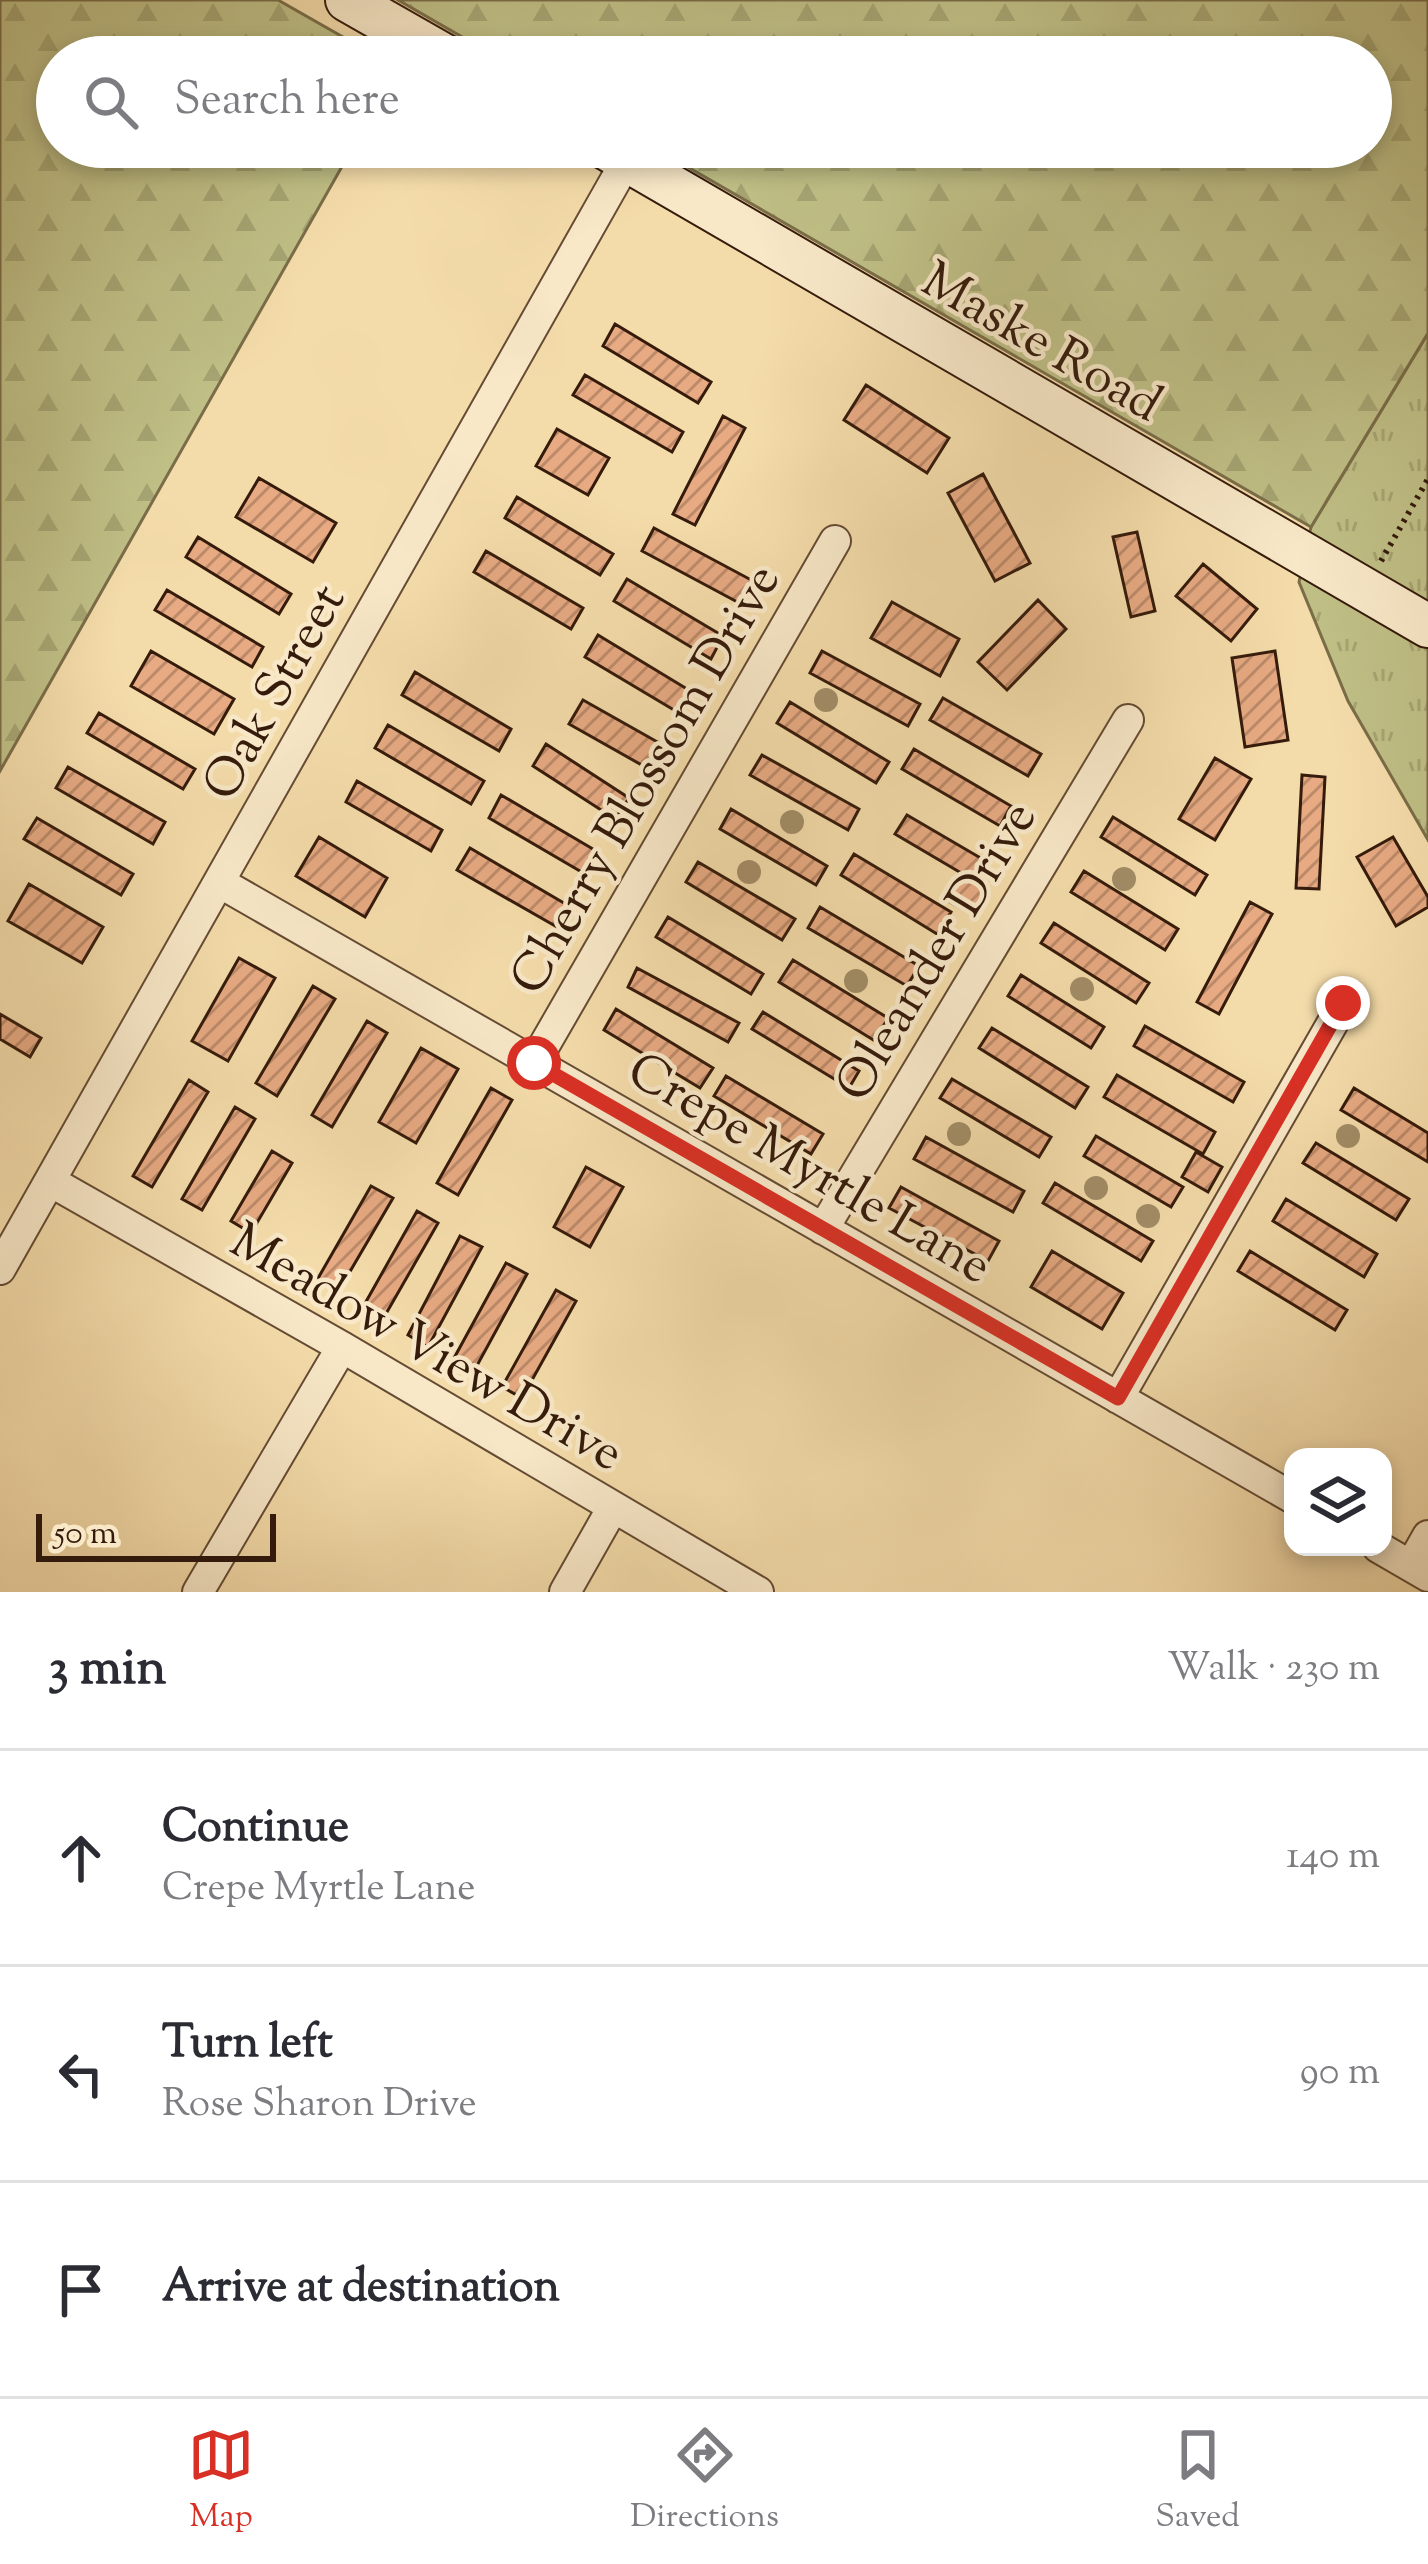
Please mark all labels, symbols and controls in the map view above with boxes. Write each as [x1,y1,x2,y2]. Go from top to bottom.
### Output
search box [36,36,1392,168]
icon: search [78,69,144,135]
text: Search here [174,70,400,135]
street label: Maske Road [907,247,1174,443]
street label: Cherry Blossom Drive [495,552,801,1009]
street label: Oak Street [187,572,366,815]
street label: Oleander Drive [820,789,1057,1117]
route end [1316,976,1370,1030]
route start [507,1036,561,1090]
street label: Crepe Myrtle Lane [613,1037,1004,1305]
street label: Meadow View Drive [215,1207,636,1492]
map controls [1284,1448,1392,1556]
button: layers [1284,1448,1392,1556]
scale bar [36,1508,276,1561]
text: 50 m [54,1511,117,1559]
text: 3 min [48,1634,166,1707]
text: Walk · 230 m [1167,1642,1380,1698]
text: Continue [162,1797,349,1862]
icon: ahead [48,1825,114,1891]
text: 140 m [1286,1830,1380,1886]
text: Crepe Myrtle Lane [162,1862,475,1918]
text: Turn left [162,2013,333,2078]
icon: left [48,2041,114,2107]
text: 90 m [1300,2046,1380,2102]
text: Rose Sharon Drive [162,2078,477,2134]
icon: arrive [48,2257,114,2323]
text: Arrive at destination [162,2257,560,2322]
tab: Map [188,2422,254,2542]
tab: Directions [630,2422,779,2542]
tab: Saved [1155,2422,1240,2542]

